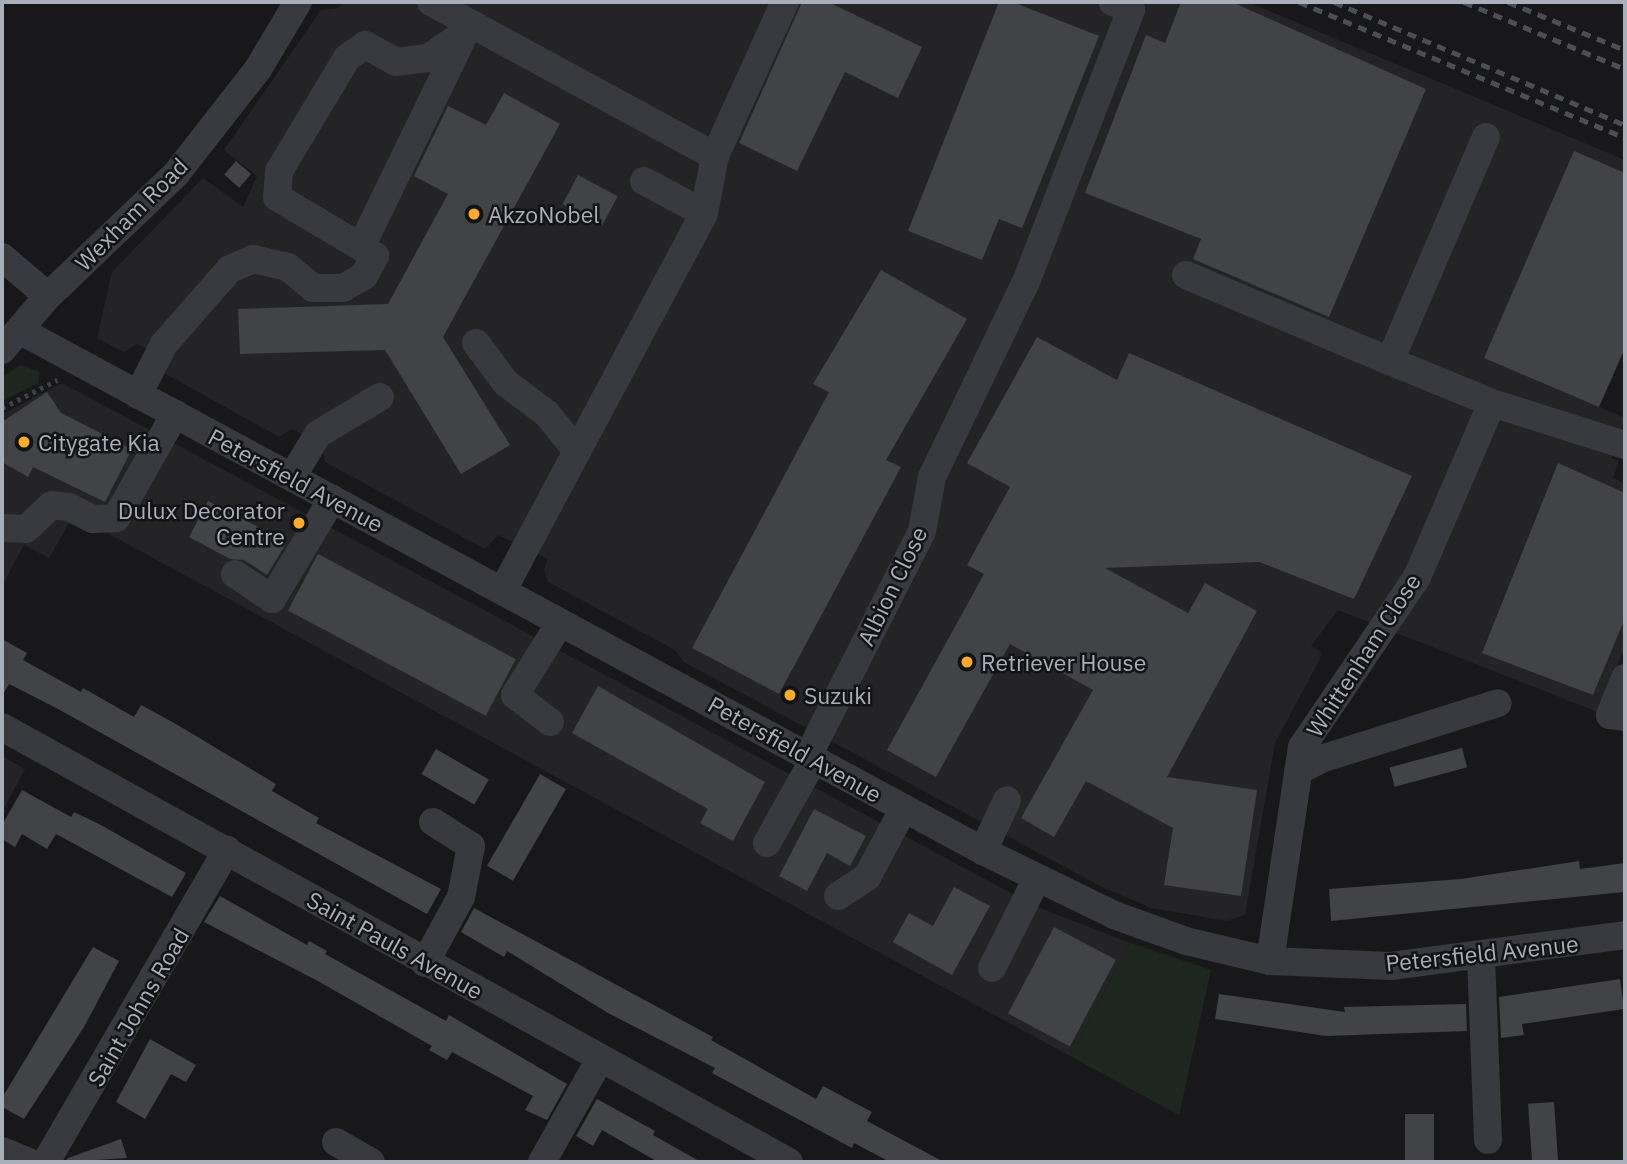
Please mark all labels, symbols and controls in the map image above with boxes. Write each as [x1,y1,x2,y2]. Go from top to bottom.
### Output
street label: Wexham Road [69,152,193,276]
place label: AkzoNobel [488,200,600,228]
marker: AkzoNobel [466,206,482,222]
street label: Petersfield Avenue [204,422,388,538]
place label: Citygate Kia [38,428,160,456]
marker: Citygate Kia [16,434,32,450]
place label: Dulux Decorator Centre [118,496,285,550]
marker: Dulux Decorator Centre [291,515,307,531]
street label: Albion Close [851,522,933,650]
street label: Whittenham Close [1300,568,1426,742]
place label: Retriever House [981,648,1146,676]
marker: Retriever House [959,654,975,670]
place label: Suzuki [804,681,872,709]
marker: Suzuki [782,687,798,703]
street label: Petersfield Avenue [704,690,886,808]
street label: Saint Pauls Avenue [302,885,488,1005]
street label: Saint Johns Road [81,923,195,1091]
street label: Petersfield Avenue [1384,929,1580,977]

